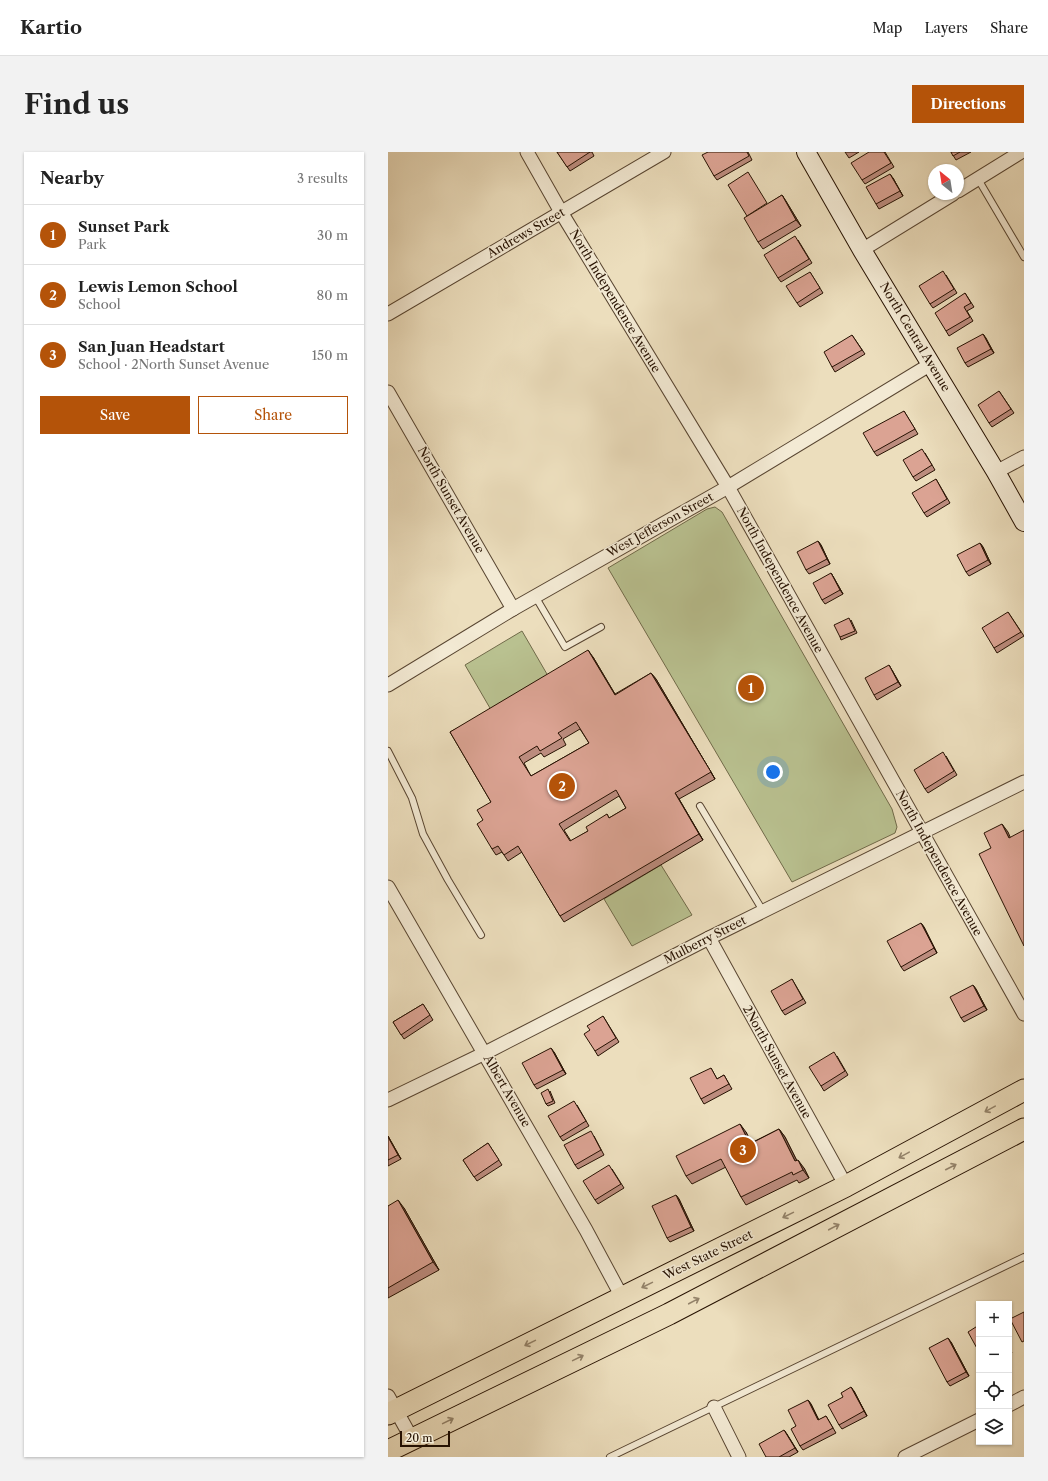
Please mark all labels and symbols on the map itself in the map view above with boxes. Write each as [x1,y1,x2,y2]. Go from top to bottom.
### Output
north arrow [928,164,964,200]
street label: Andrews Street [483,204,568,261]
street label: North Independence Avenue [567,226,664,375]
street label: North Central Avenue [877,279,954,394]
street label: North Sunset Avenue [415,444,488,556]
street label: West Jefferson Street [603,489,716,561]
street label: North Independence Avenue [734,504,827,656]
pin: 1 [738,673,764,703]
your location [763,762,783,782]
pin: 2 [549,771,575,801]
street label: North Independence Avenue [893,787,986,939]
street label: Mulberry Street [661,912,749,967]
street label: 2North Sunset Avenue [740,1002,815,1121]
street label: Albert Avenue [480,1051,534,1130]
one-way arrow [984,1105,996,1113]
pin: 3 [730,1135,756,1165]
one-way arrow [898,1152,910,1160]
one-way arrow [945,1162,957,1170]
one-way arrow [783,1212,795,1219]
one-way arrow [828,1223,840,1231]
street label: West State Street [660,1226,755,1283]
one-way arrow [641,1282,653,1289]
one-way arrow [688,1296,700,1304]
one-way arrow [525,1340,537,1347]
one-way arrow [571,1354,583,1361]
one-way arrow [442,1417,454,1424]
scale bar [400,1429,450,1448]

